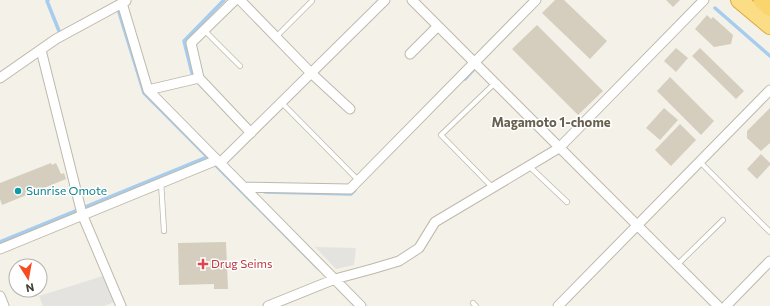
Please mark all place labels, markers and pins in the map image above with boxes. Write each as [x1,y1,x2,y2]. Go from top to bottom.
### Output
place label: Sunrise Omote [26,183,107,197]
marker: Sunrise Omote [13,186,23,196]
place label: Drug Seims [211,256,273,270]
marker: Drug Seims [198,259,208,269]

